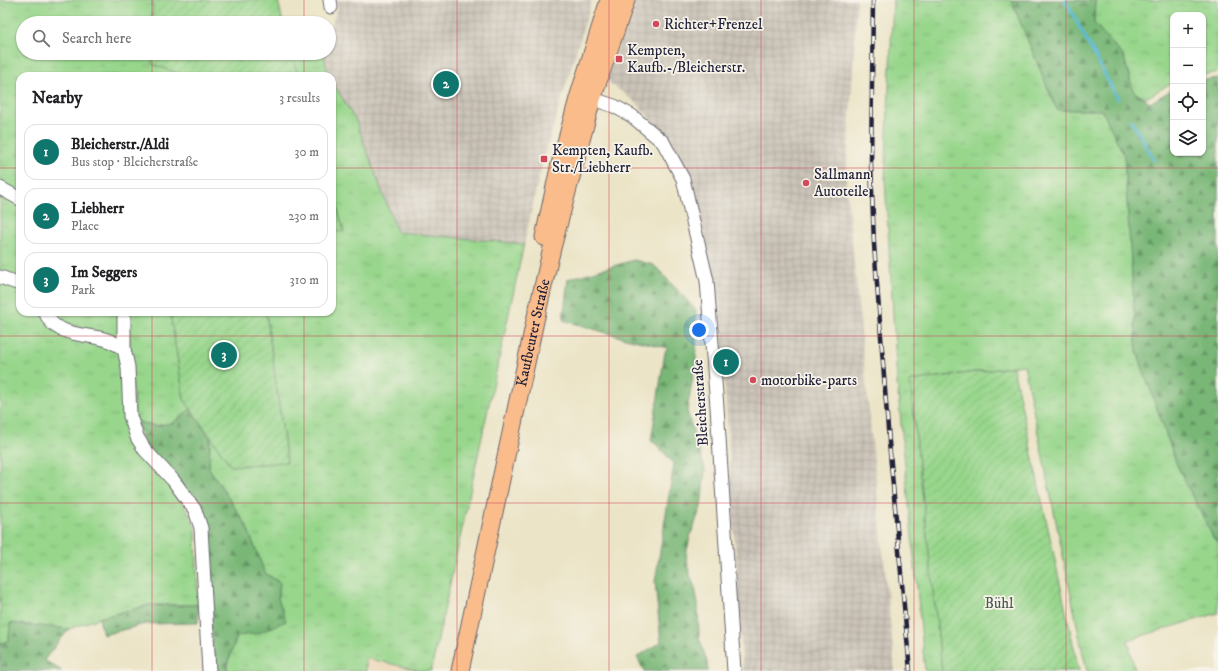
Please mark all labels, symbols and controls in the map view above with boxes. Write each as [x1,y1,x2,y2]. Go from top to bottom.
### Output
map controls [1170,12,1206,156]
button: + [1170,12,1206,48]
place label: Richter+Frenzel [664,15,763,34]
search box [16,16,336,60]
marker: Richter+Frenzel [651,19,661,29]
icon: search [30,27,52,49]
text: Search here [62,29,131,48]
place label: Kempten, Kaufb.-/Bleicherstr. [627,41,745,77]
button: − [1170,48,1206,84]
marker: Kempten, Kaufb.-/Bleicherstr. [614,54,624,64]
pin: 2 [433,69,459,99]
button: locate [1170,84,1206,120]
text: Nearby [32,87,82,109]
text: 3 results [279,90,320,106]
button: layers [1170,120,1206,156]
text: Bleicherstr./Aldi [71,135,169,154]
place label: Kempten, Kaufb. Str./Liebherr [552,141,653,177]
text: 1 [44,144,48,160]
text: 30 m [295,144,319,160]
text: Bus stop · Bleicherstraße [71,154,198,170]
marker: Kempten, Kaufb. Str./Liebherr [539,154,549,164]
place label: Sallmann Autoteile [814,165,871,201]
marker: Sallmann Autoteile [801,178,811,188]
text: Liebherr [71,199,124,218]
text: 2 [43,208,49,224]
text: 230 m [288,208,319,224]
text: Place [71,218,99,234]
text: Im Seggers [71,263,137,282]
text: 3 [44,272,48,288]
text: 310 m [290,272,319,288]
street label: Kaufbeurer Straße [512,277,555,389]
text: Park [71,282,95,298]
your location [689,320,709,340]
pin: 3 [211,340,237,370]
pin: 1 [713,347,739,377]
street label: Bleicherstraße [688,359,713,447]
place label: motorbike-parts [761,371,857,390]
marker: motorbike-parts [748,375,758,385]
park label: Bühl [984,594,1014,613]

